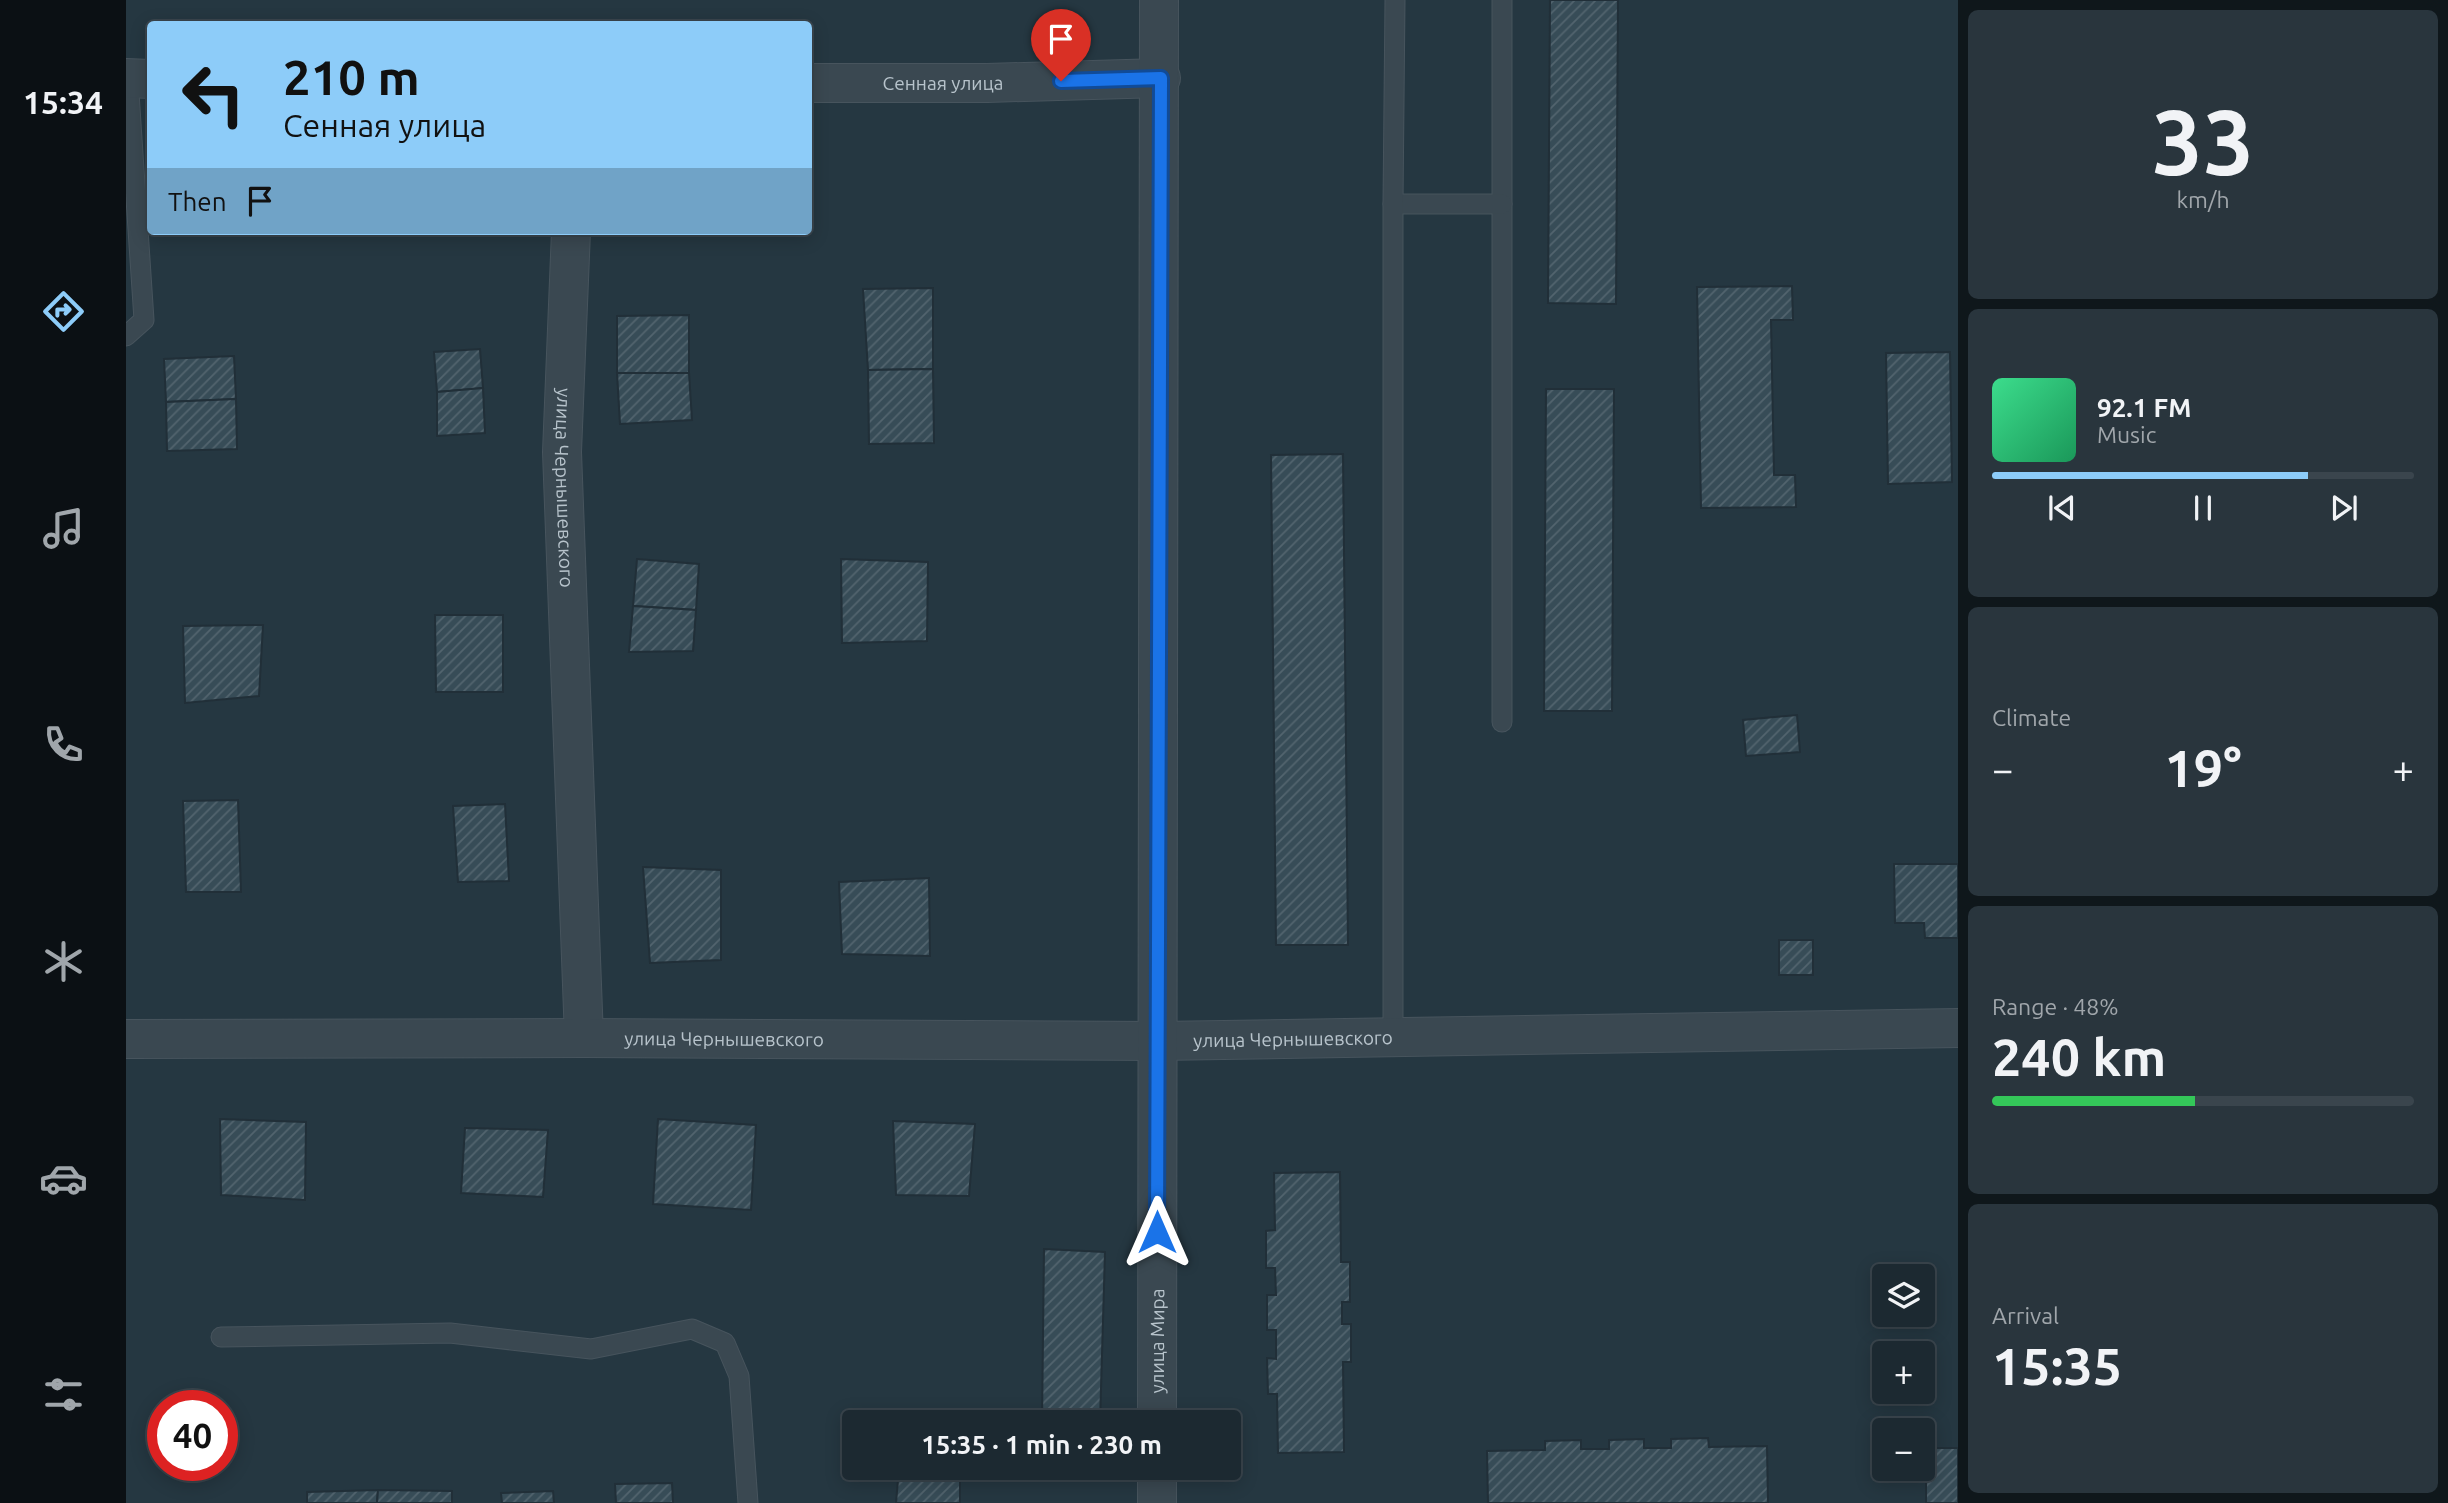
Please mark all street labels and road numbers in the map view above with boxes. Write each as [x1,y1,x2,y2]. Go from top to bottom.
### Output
street label: Сенная улица [883,72,1004,94]
street label: улица Чернышевского [551,388,578,588]
street label: улица Чернышевского [1193,1026,1393,1051]
street label: улица Чернышевского [624,1027,824,1050]
street label: улица Мира [1146,1288,1168,1394]

